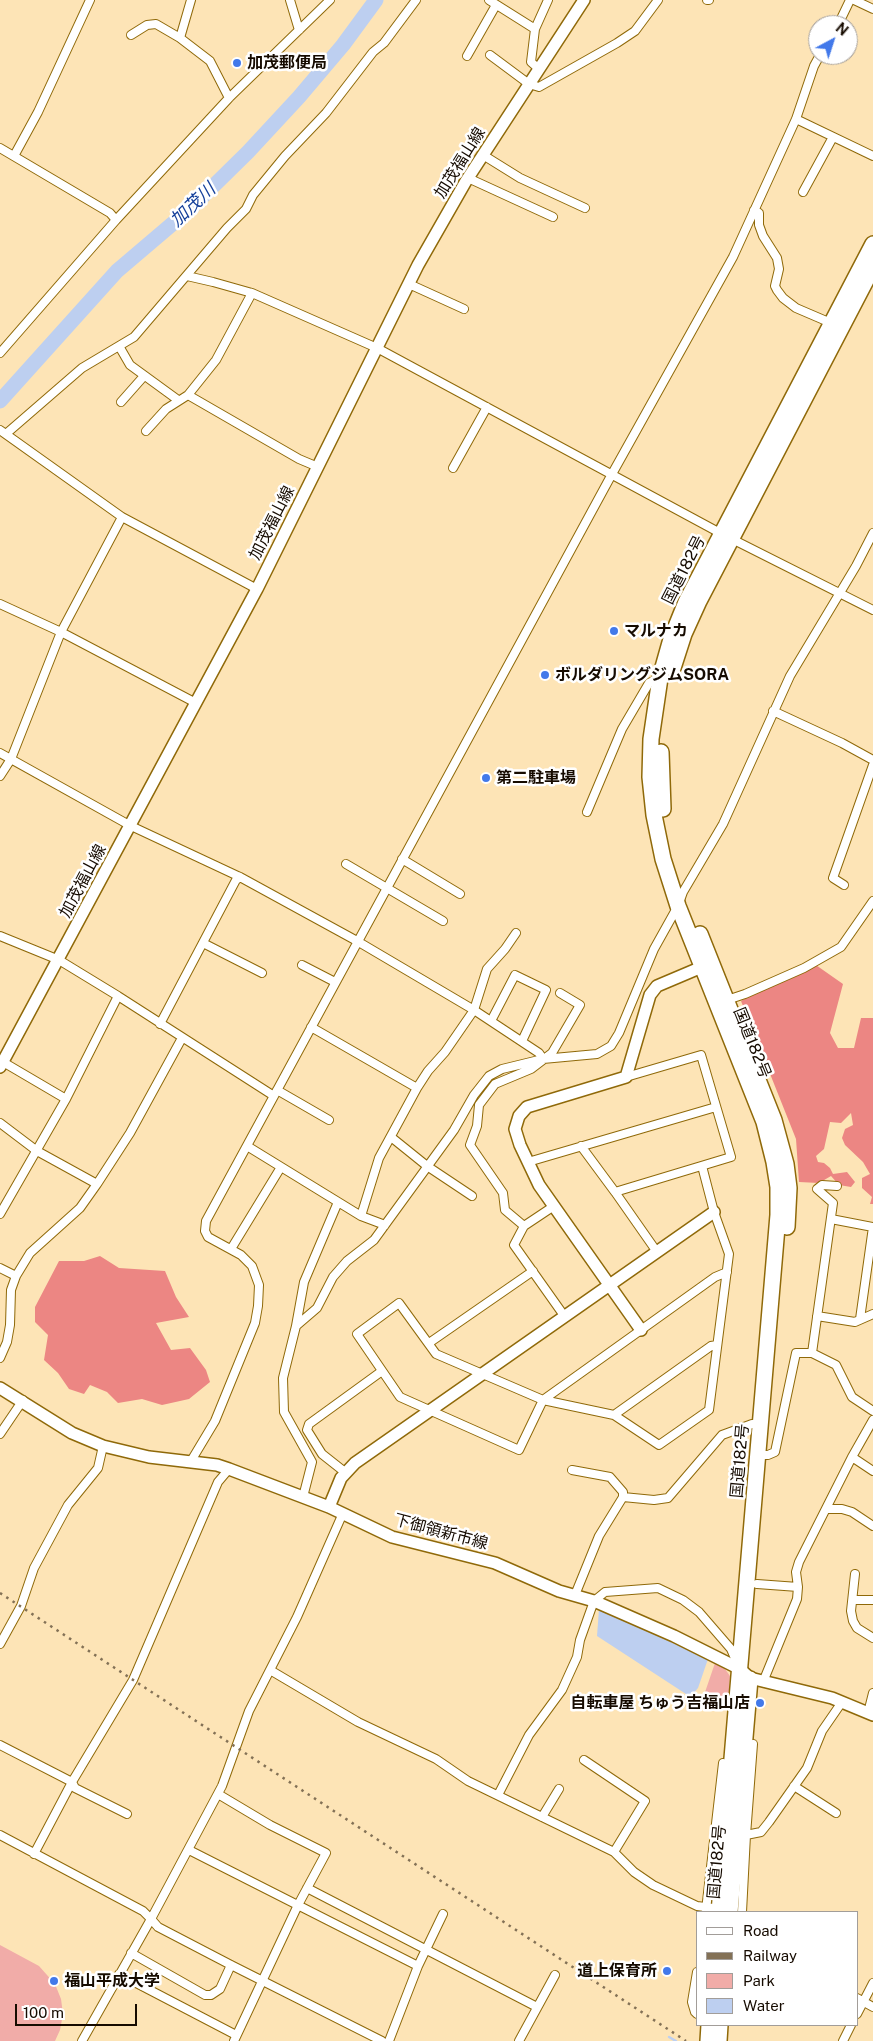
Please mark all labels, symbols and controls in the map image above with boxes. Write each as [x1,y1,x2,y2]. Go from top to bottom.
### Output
north arrow [808,15,858,65]
text: N [833,20,851,39]
place label: 加茂郵便局 [247,53,327,73]
marker: 加茂郵便局 [231,57,243,69]
street label: 加茂福山線 [431,124,489,202]
water label: 加茂川 [166,179,220,231]
street label: 加茂福山線 [245,483,299,563]
street label: 国道182号 [659,532,709,608]
place label: マルナカ [624,621,688,641]
marker: マルナカ [608,625,620,637]
place label: ボルダリングジムSORA [555,665,729,685]
marker: ボルダリングジムSORA [539,669,551,681]
place label: 第二駐車場 [496,768,576,788]
marker: 第二駐車場 [480,772,492,784]
street label: 加茂福山線 [56,841,110,921]
street label: 国道182号 [729,1005,775,1081]
street label: 国道182号 [727,1423,753,1499]
street label: 下御領新市線 [392,1510,490,1554]
place label: 自転車屋 ちゅう吉福山店 [570,1693,750,1713]
marker: 自転車屋 ちゅう吉福山店 [754,1697,766,1709]
street label: 国道182号 [704,1824,730,1900]
legend [696,1911,858,2026]
text: Road [743,1922,779,1939]
text: Railway [743,1947,797,1964]
place label: 道上保育所 [577,1961,657,1981]
marker: 道上保育所 [661,1965,673,1977]
place label: 福山平成大学 [64,1971,160,1991]
text: Park [743,1972,775,1989]
marker: 福山平成大学 [48,1975,60,1987]
scale bar [18,1994,140,2026]
text: Water [743,1997,785,2014]
text: 100 m [23,2004,64,2021]

